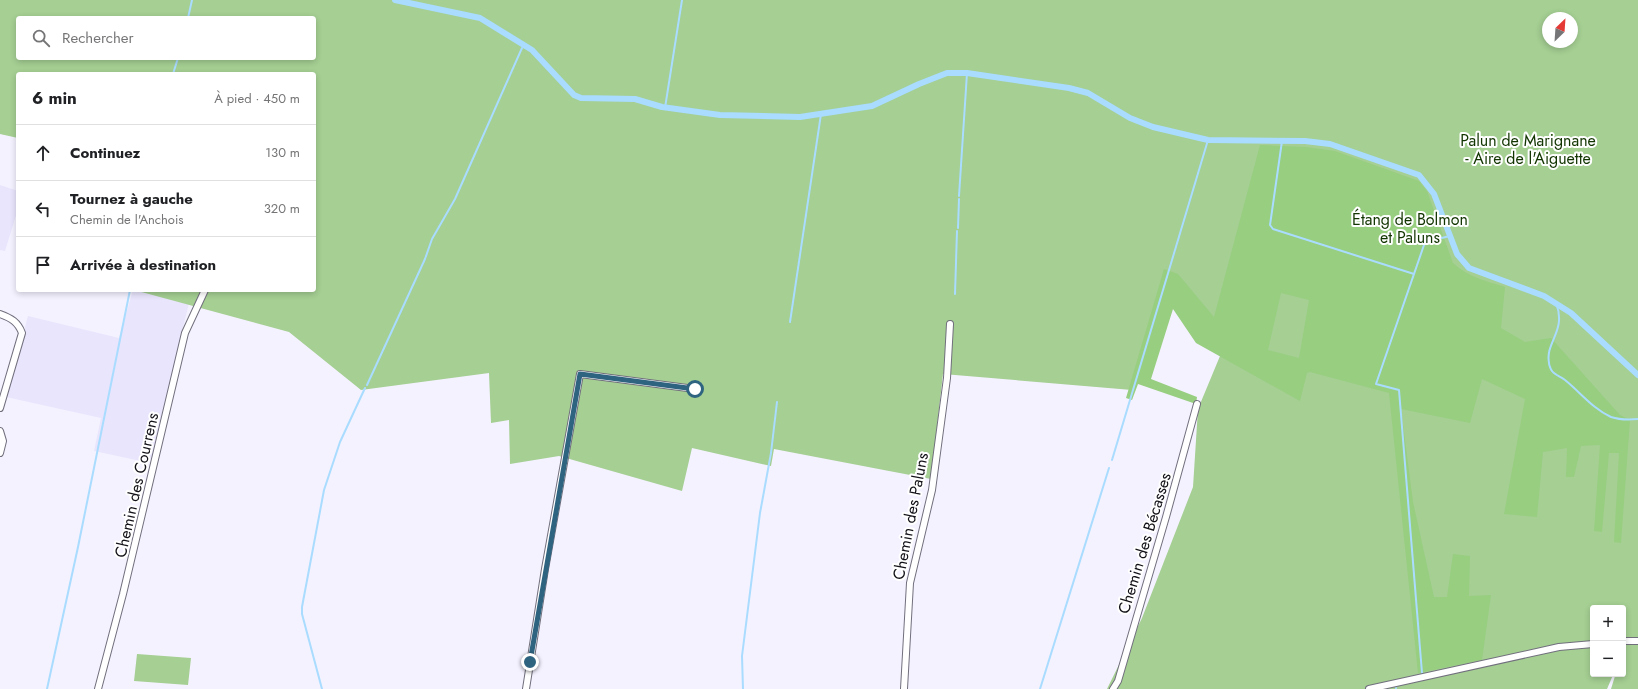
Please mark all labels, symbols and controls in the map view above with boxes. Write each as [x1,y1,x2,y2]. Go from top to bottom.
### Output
north arrow [1542,12,1578,48]
search box [16,16,316,60]
icon: search [30,27,52,49]
text: Rechercher [62,27,134,49]
text: 6 min [32,86,77,110]
text: À pied · 450 m [214,89,300,108]
park label: Palun de Marignane - Aire de l'Aiguette [1460,129,1596,170]
icon: ahead [32,142,54,164]
text: Continuez [70,142,140,164]
text: 130 m [265,143,300,162]
text: Tournez à gauche [70,188,193,210]
icon: left [32,198,54,220]
text: 320 m [264,199,300,218]
park label: Étang de Bolmon et Paluns [1352,208,1468,249]
text: Chemin de l'Anchois [70,210,184,229]
icon: arrive [32,254,54,276]
text: Arrivée à destination [70,254,216,276]
route start [686,380,704,398]
street label: Chemin des Courrens [109,410,164,560]
street label: Chemin des Paluns [887,451,934,582]
street label: Chemin des Bécasses [1112,470,1177,616]
map controls [1590,605,1626,677]
button: + [1590,605,1626,641]
button: − [1590,641,1626,677]
route end [521,653,539,671]

